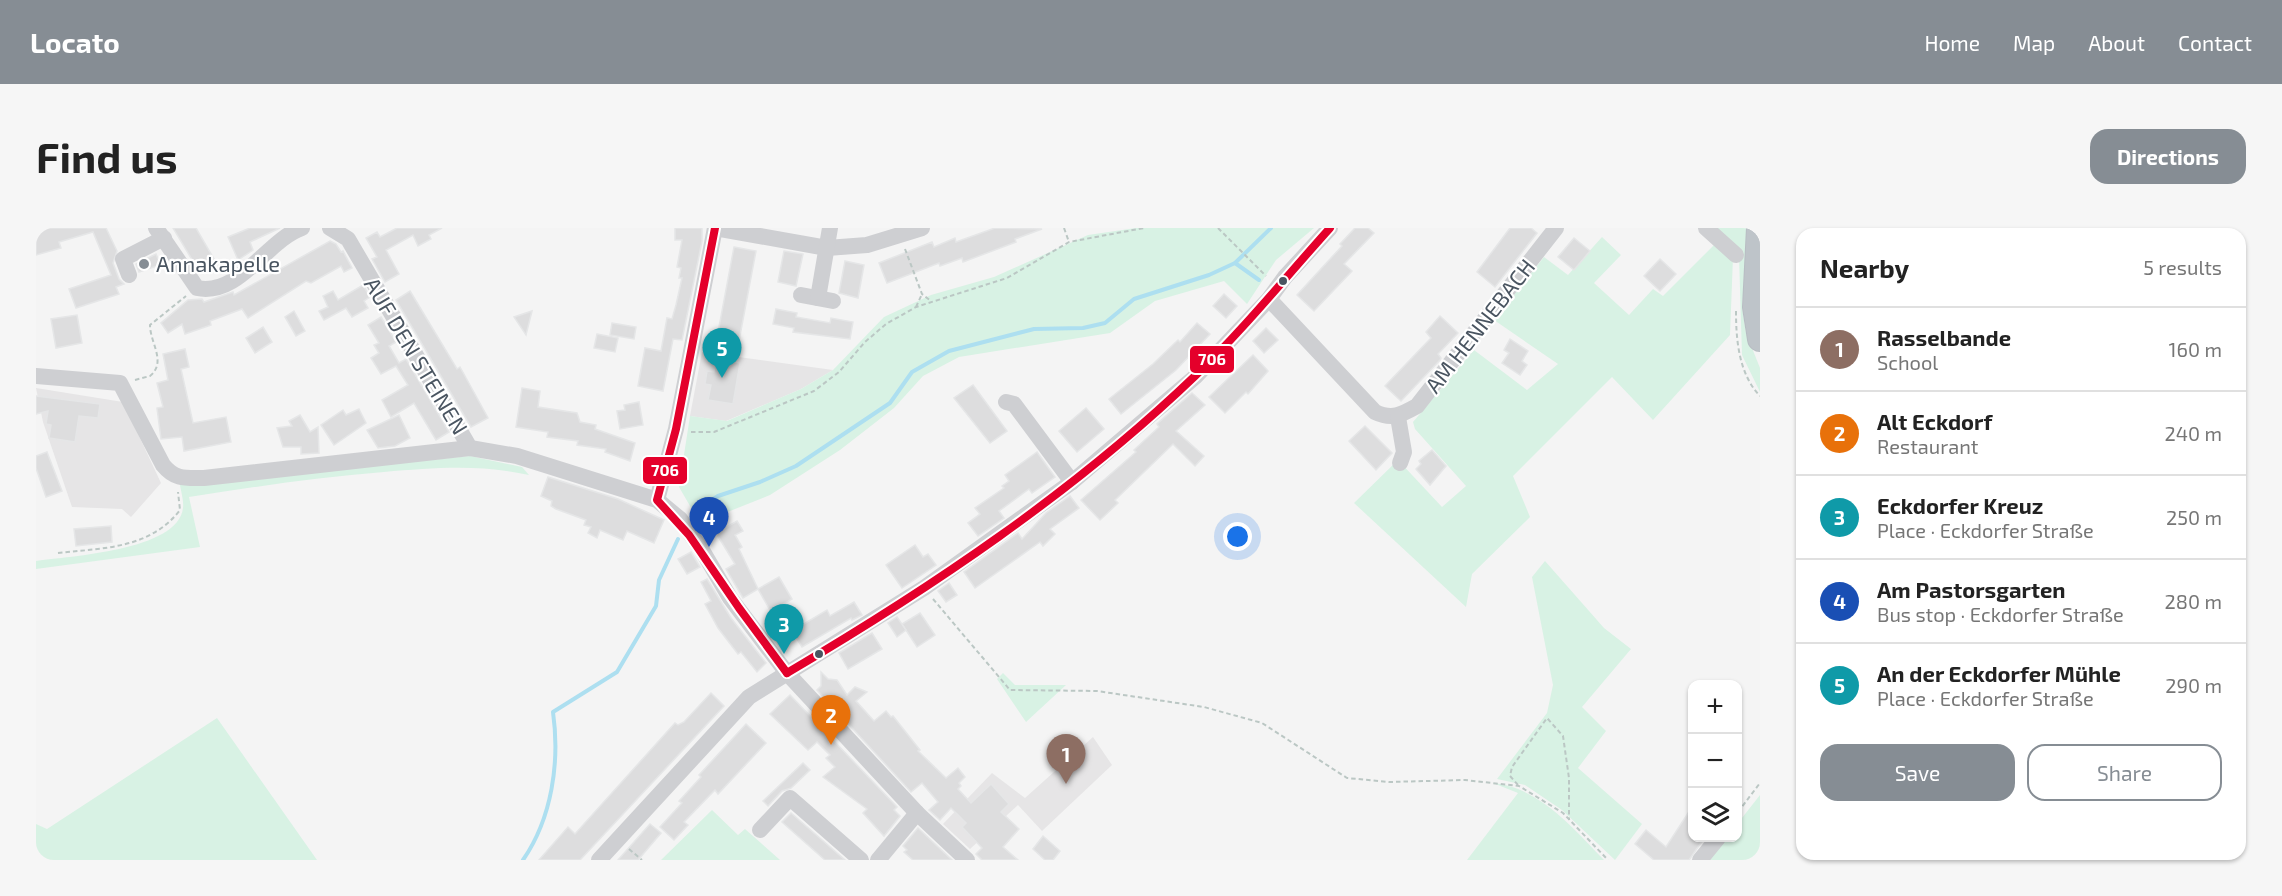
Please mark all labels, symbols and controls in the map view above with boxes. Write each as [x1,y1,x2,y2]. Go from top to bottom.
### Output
text: Locato [30,25,120,59]
text: Home [1924,30,1980,55]
text: Map [2013,30,2055,55]
text: About [2088,30,2145,55]
text: Contact [2178,30,2252,55]
button: Directions [2090,129,2246,184]
text: Find us [36,131,178,181]
place label: Annakapelle [156,250,280,276]
text: Nearby [1820,252,1909,283]
street label: AM HENNEBACH [1419,253,1540,398]
text: 5 results [2143,255,2222,279]
marker: Annakapelle [137,257,151,271]
street label: AUF DEN STEINEN [360,272,474,439]
unlabelled marker [1277,275,1289,287]
text: Rasselbande [1877,324,2011,350]
pin: 5 [702,328,742,378]
text: 1 [1835,337,1844,361]
text: 160 m [2169,337,2222,361]
line badge: 706 [1189,345,1235,374]
text: 706 [1198,349,1226,368]
text: School [1877,350,1938,374]
text: Alt Eckdorf [1877,408,1992,434]
text: 2 [1834,421,1845,445]
text: 240 m [2164,421,2222,445]
text: Restaurant [1877,434,1978,458]
line badge: 706 [642,456,688,485]
text: 706 [651,460,679,479]
text: Eckdorfer Kreuz [1877,492,2043,518]
pin: 4 [690,498,728,547]
text: 3 [1834,505,1845,529]
text: 250 m [2166,505,2222,529]
text: Place · Eckdorfer Straße [1877,518,2094,542]
your location [1223,522,1252,551]
text: Am Pastorsgarten [1877,576,2066,602]
text: 4 [1833,589,1846,613]
text: 280 m [2165,589,2222,613]
text: Bus stop · Eckdorfer Straße [1877,602,2124,626]
pin: 3 [764,604,804,654]
unlabelled marker [813,648,825,660]
text: An der Eckdorfer Mühle [1877,660,2121,686]
text: 5 [1834,673,1845,697]
text: 290 m [2165,673,2222,697]
map controls [1688,680,1742,842]
button: + [1688,680,1742,734]
text: Place · Eckdorfer Straße [1877,686,2094,710]
pin: 2 [812,696,850,745]
pin: 1 [1046,734,1086,784]
button: − [1688,734,1742,788]
button: Save [1820,744,2015,801]
button: Share [2027,744,2222,801]
button: layers [1688,788,1742,842]

